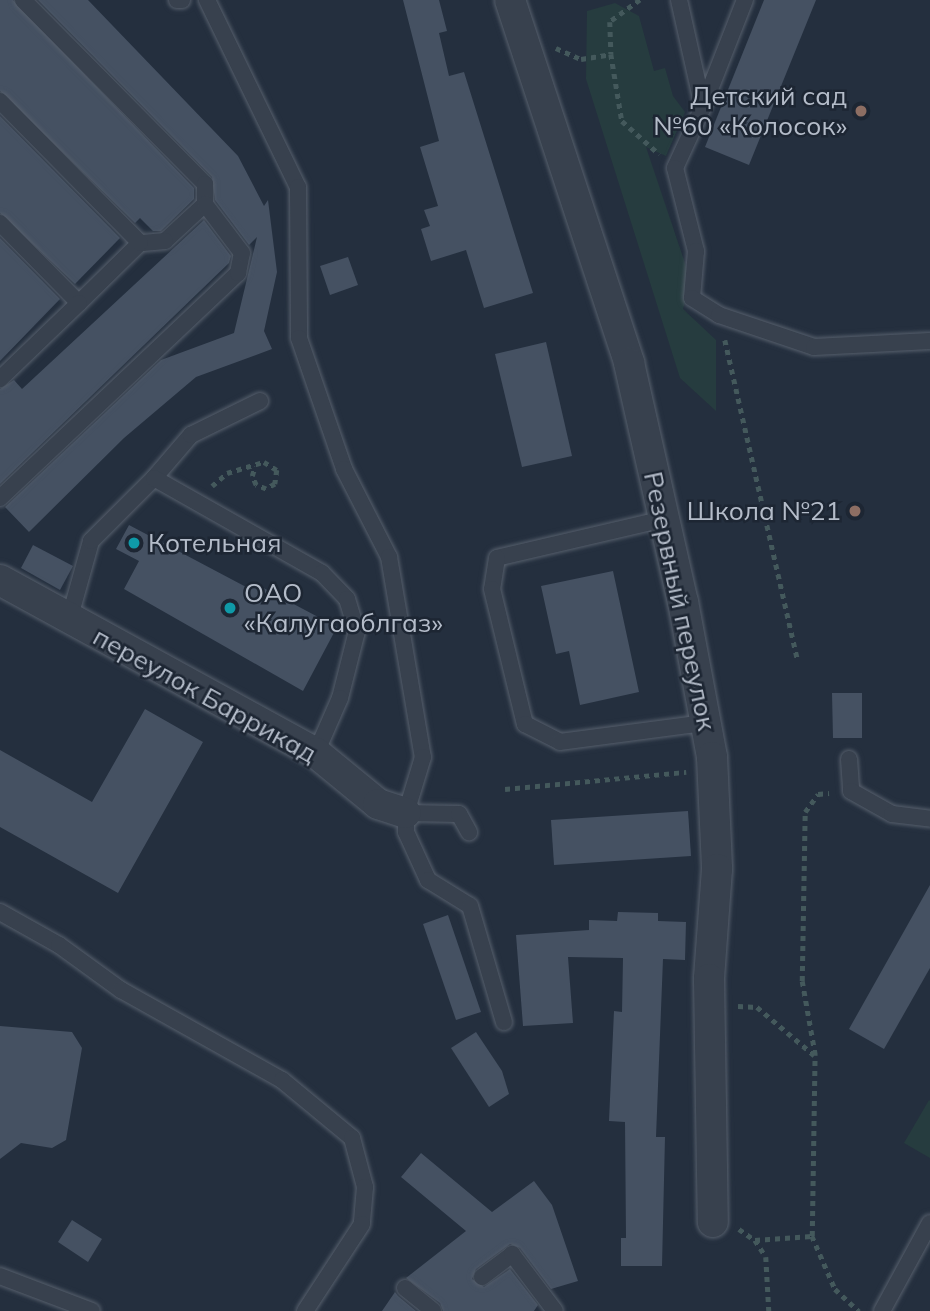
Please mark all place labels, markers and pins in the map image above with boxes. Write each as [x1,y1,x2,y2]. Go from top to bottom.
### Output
place label: Детский сад №60 «Колосок» [653,80,847,142]
marker: Детский сад №60 «Колосок» [853,103,869,119]
place label: Школа №21 [687,495,841,527]
marker: Школа №21 [847,503,863,519]
place label: Котельная [148,527,281,559]
marker: Котельная [126,535,142,551]
place label: ОАО «Калугаоблгаз» [244,577,443,638]
marker: ОАО «Калугаоблгаз» [222,600,238,616]

